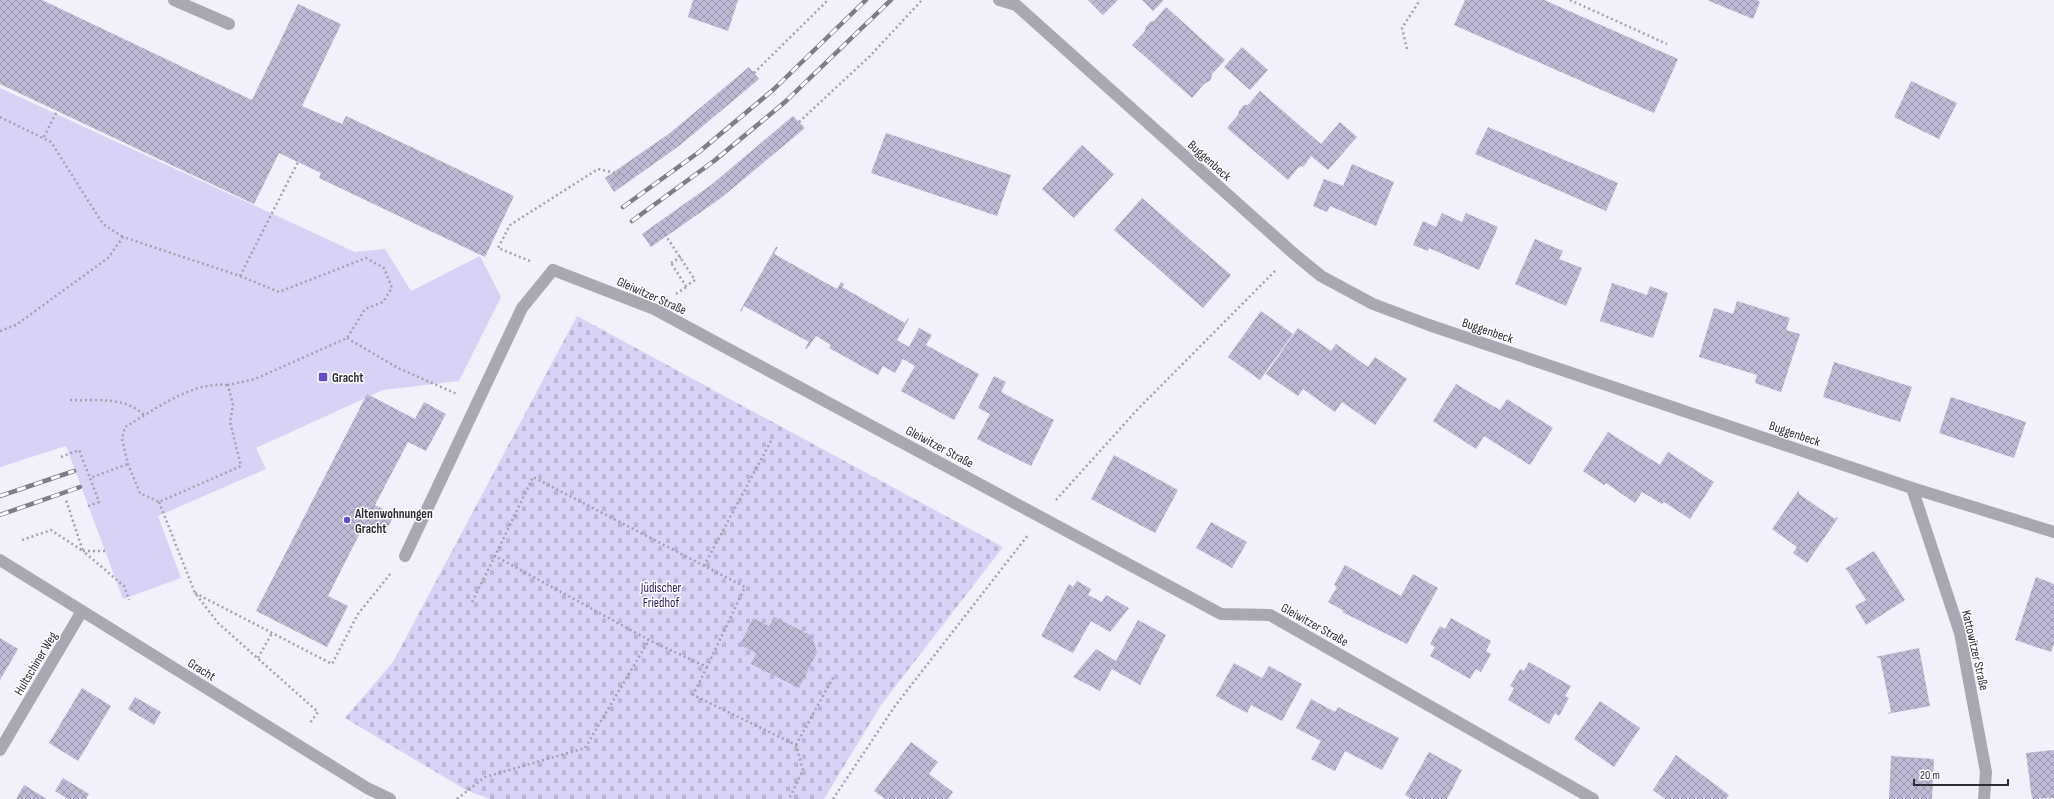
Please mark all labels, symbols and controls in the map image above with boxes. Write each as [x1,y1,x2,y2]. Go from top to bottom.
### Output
street label: Buggenbeck [1184,137,1234,184]
street label: Gleiwitzer Straße [614,273,689,318]
street label: Buggenbeck [1460,315,1515,347]
place label: Gracht [332,370,364,386]
marker: Gracht [317,371,329,383]
street label: Buggenbeck [1767,418,1822,450]
street label: Gleiwitzer Straße [903,422,976,471]
place label: Altenwohnungen Gracht [354,506,433,537]
marker: Altenwohnungen Gracht [342,515,352,525]
park label: Jüdischer Friedhof [640,580,681,611]
street label: Gleiwitzer Straße [1278,600,1351,650]
street label: Kattowitzer Straße [1958,608,1992,692]
street label: Hultschiner Weg [11,629,61,698]
street label: Gracht [185,655,218,685]
scale bar [1914,761,2008,787]
text: 20 m [1920,768,1940,783]

